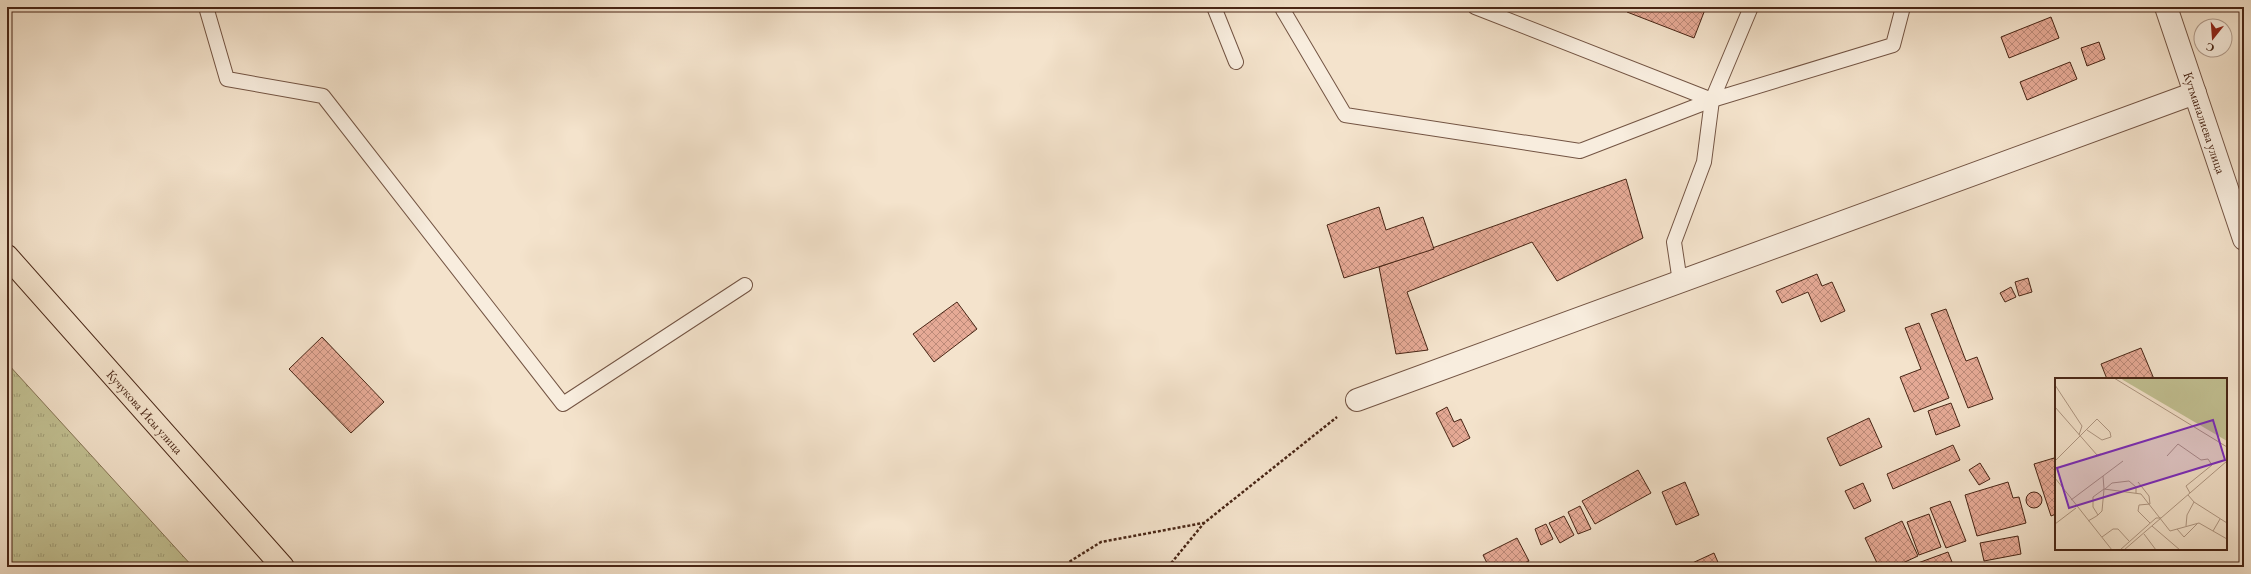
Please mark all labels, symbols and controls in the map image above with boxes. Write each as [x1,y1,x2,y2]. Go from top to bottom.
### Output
north arrow [2193,18,2233,58]
text: С [2204,40,2216,55]
street label: Кутманалиева улица [2179,70,2230,177]
street label: Кучукова Исы улица [103,366,187,458]
inset map [2055,378,2227,550]

